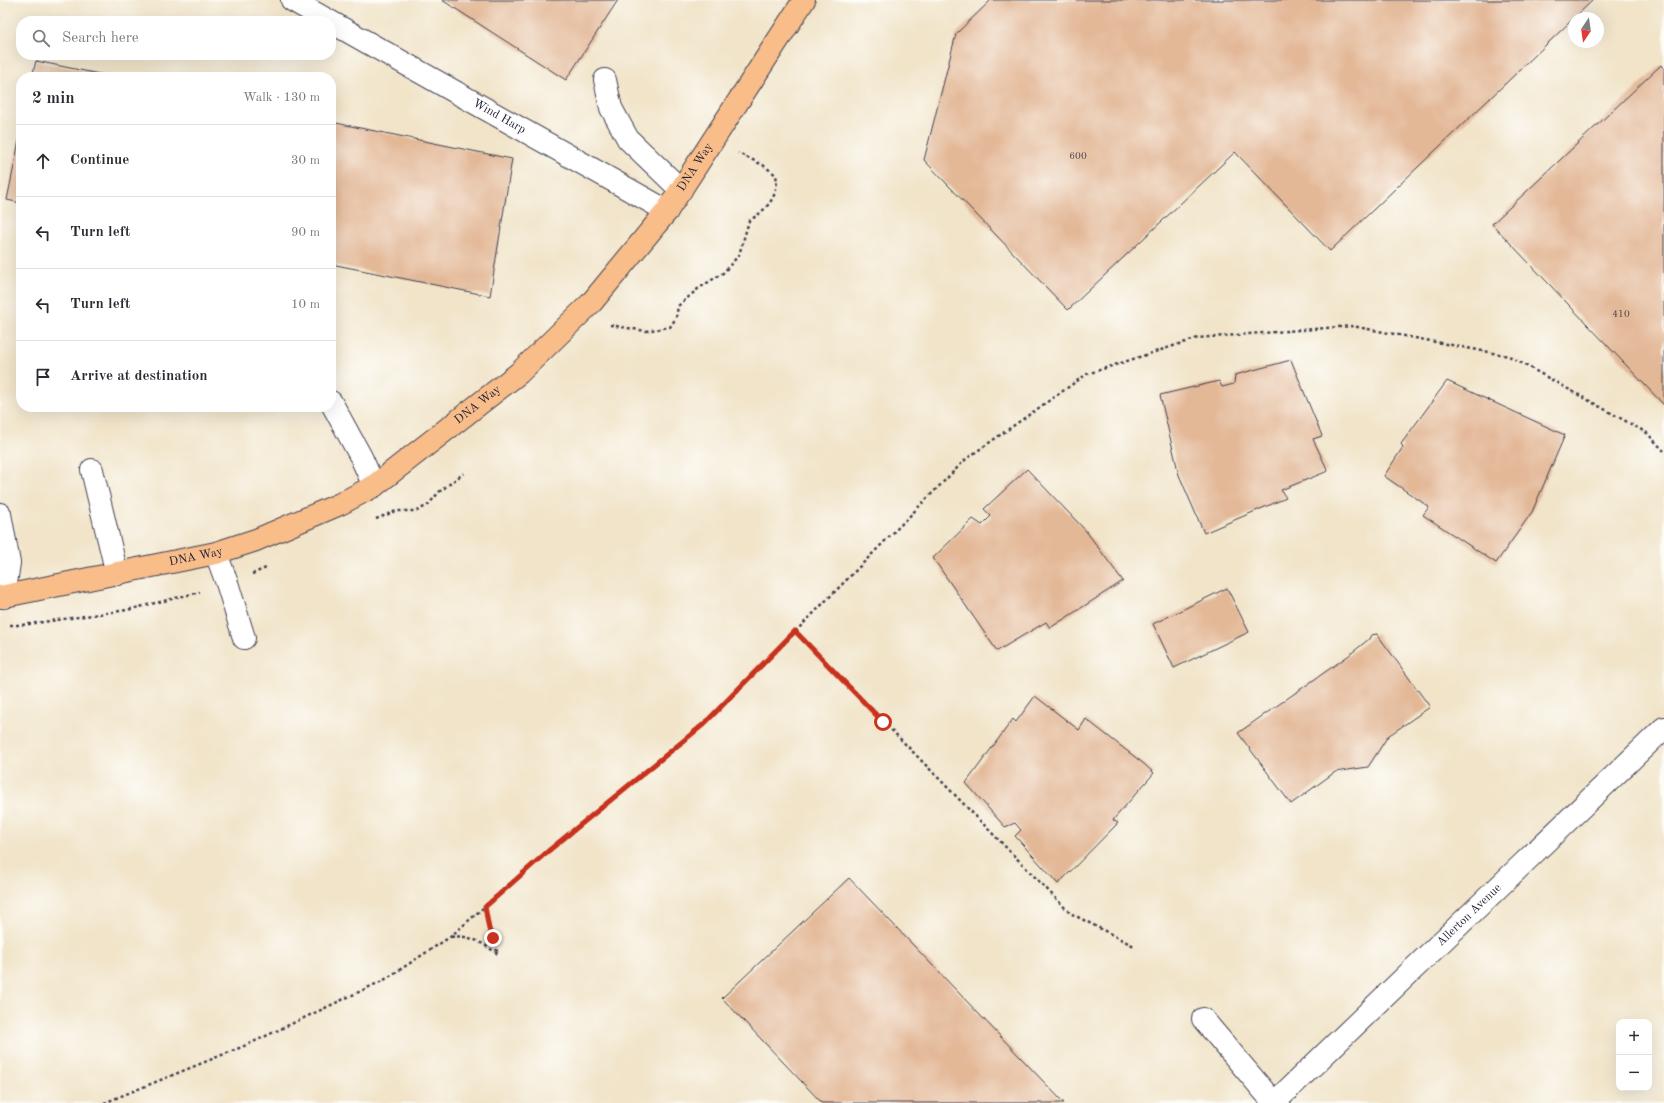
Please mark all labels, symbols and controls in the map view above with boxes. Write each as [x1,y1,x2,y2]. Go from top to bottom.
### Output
north arrow [1568,12,1604,48]
search box [16,16,336,60]
icon: search [30,27,52,49]
text: Search here [62,31,139,46]
text: 2 min [32,90,75,107]
text: Walk · 130 m [243,91,320,104]
street label: Wind Harp [471,97,528,136]
street label: DNA Way [675,141,716,194]
icon: ahead [32,150,54,172]
house number: 600 [1069,151,1087,161]
text: Continue [70,153,129,168]
text: 30 m [291,154,320,167]
icon: left [32,222,54,244]
text: Turn left [70,225,130,240]
text: 90 m [291,226,320,239]
icon: left [32,294,54,316]
text: Turn left [70,297,130,312]
text: 10 m [291,298,320,311]
house number: 410 [1612,309,1630,319]
icon: arrive [32,366,54,388]
text: Arrive at destination [70,369,208,384]
street label: DNA Way [453,383,504,427]
street label: DNA Way [168,545,225,568]
route start [874,713,892,731]
street label: Allerton Avenue [1435,881,1504,949]
route end [484,929,502,947]
map controls [1616,1019,1652,1091]
button: + [1616,1019,1652,1055]
button: − [1616,1055,1652,1091]

